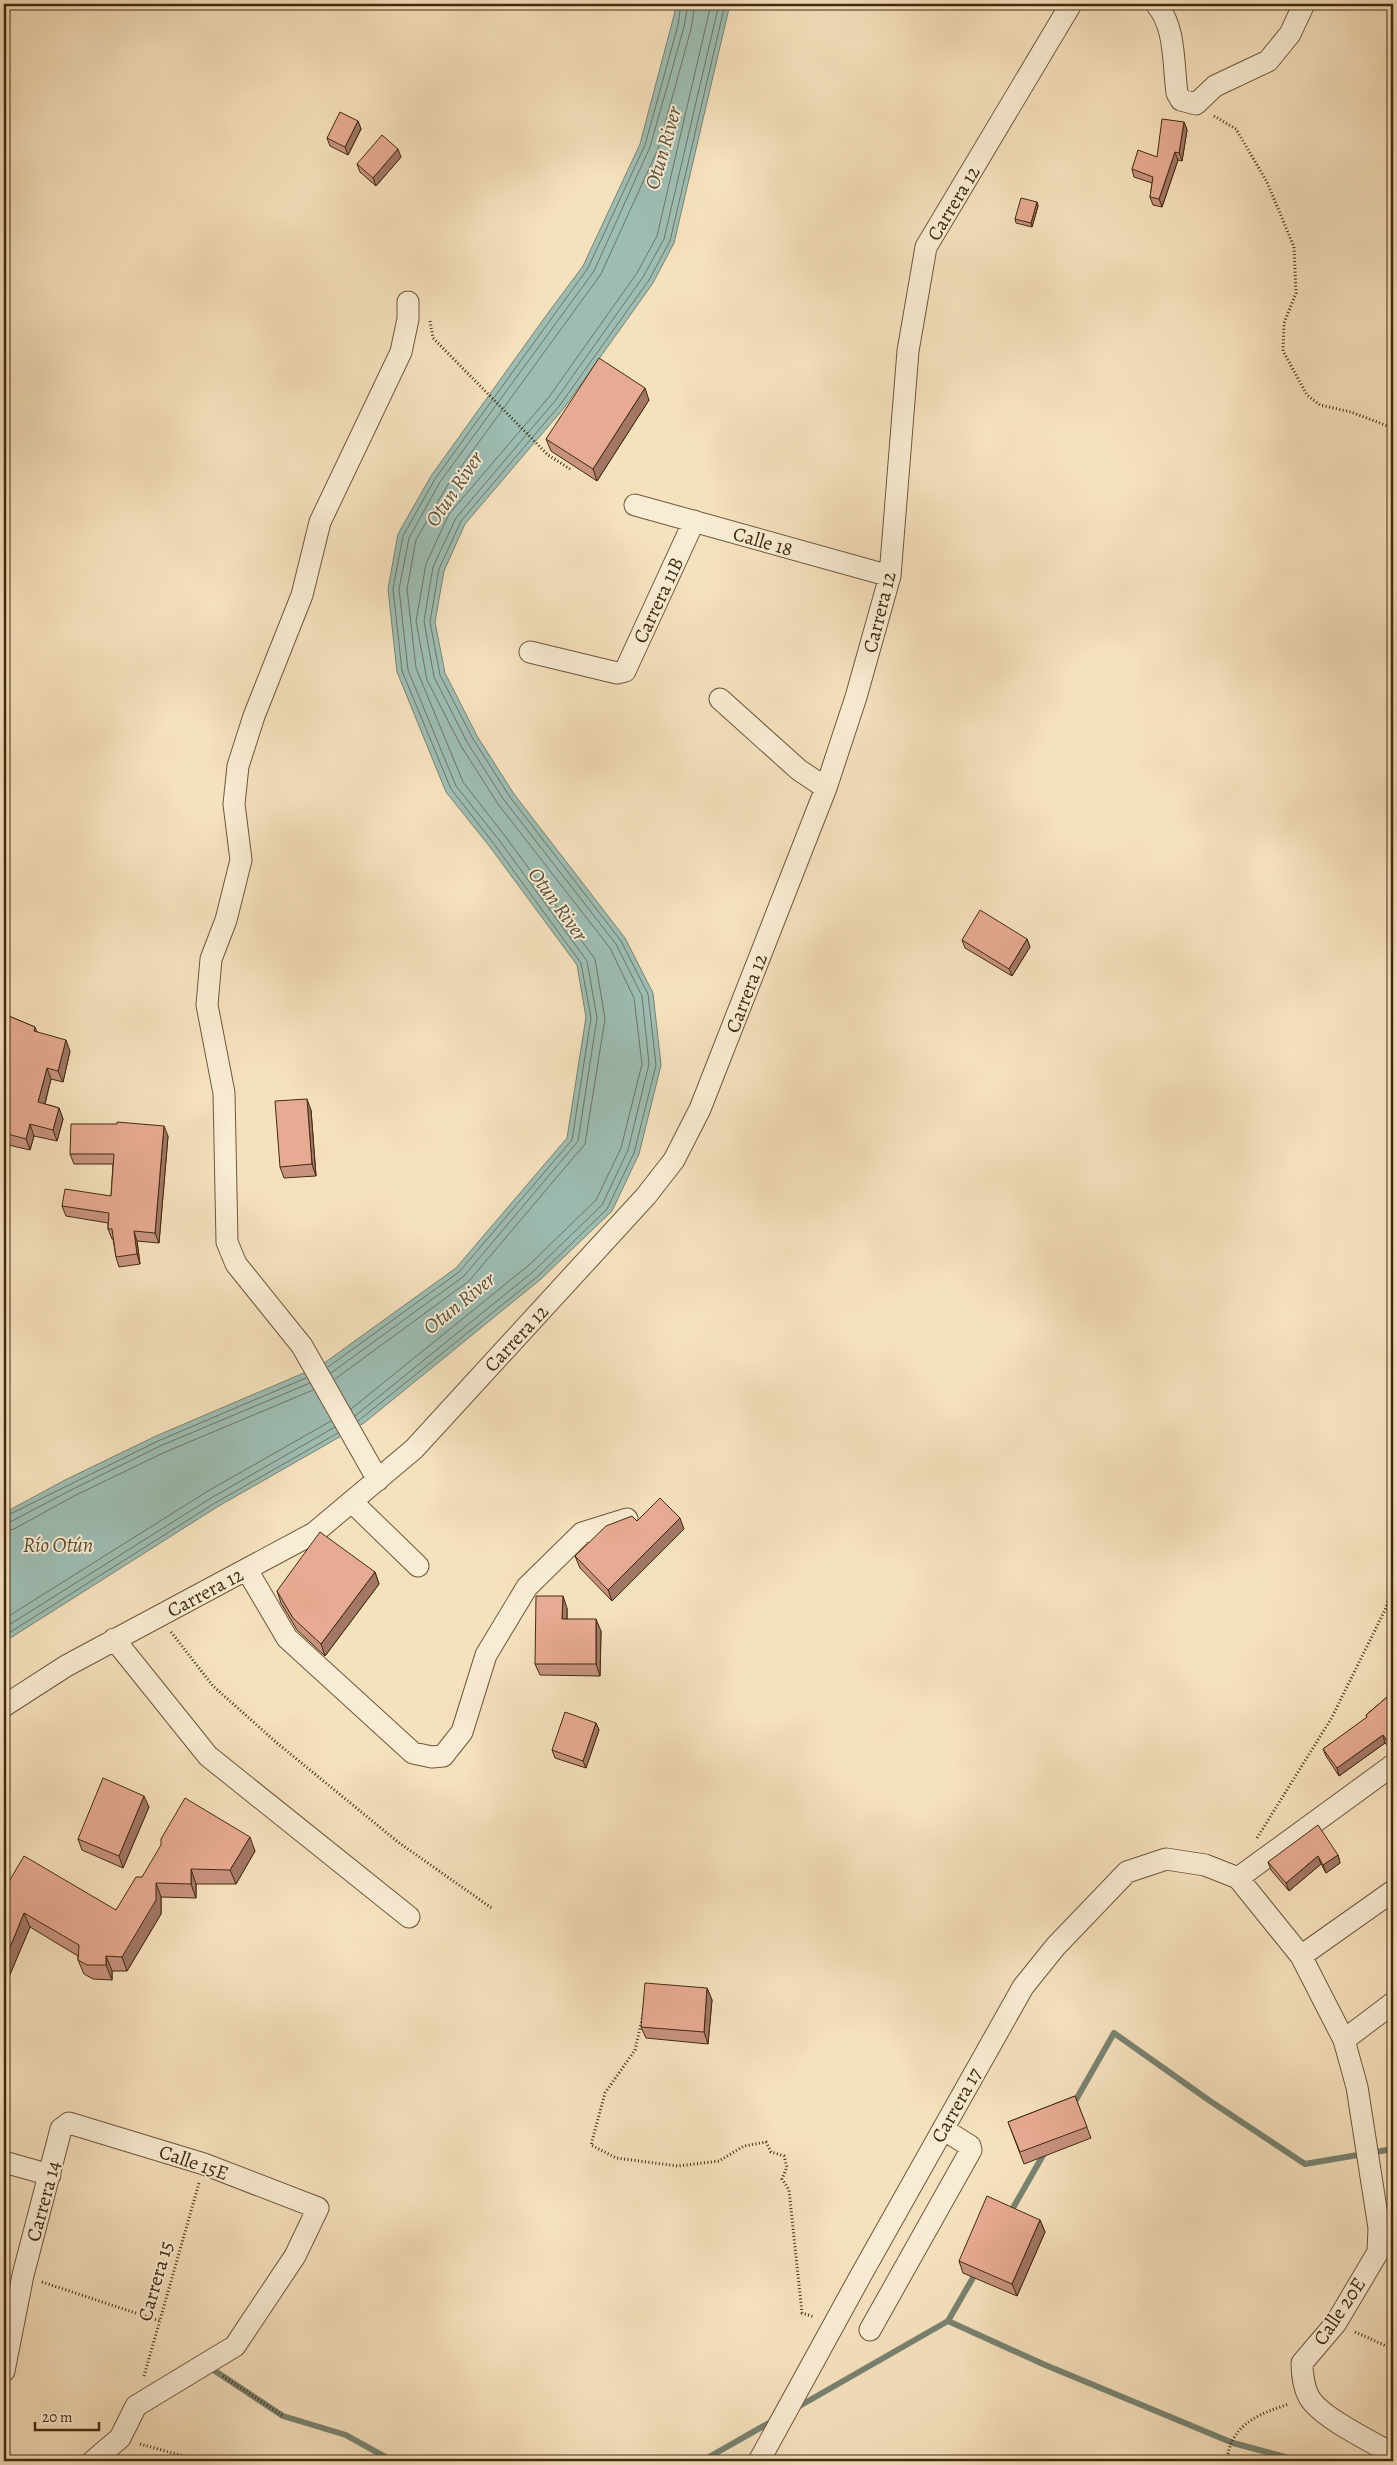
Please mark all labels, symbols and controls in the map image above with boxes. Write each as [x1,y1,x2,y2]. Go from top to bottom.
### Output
water label: Otun River [638,103,688,193]
street label: Carrera 12 [920,160,987,246]
water label: Otun River [419,445,490,532]
street label: Calle 18 [730,520,796,563]
street label: Carrera 11B [627,553,690,648]
street label: Carrera 12 [856,568,903,656]
water label: Otun River [522,861,595,947]
street label: Carrera 12 [719,949,774,1037]
water label: Otun River [417,1265,501,1341]
street label: Carrera 12 [478,1298,555,1378]
water label: Río Otún [23,1531,93,1559]
street label: Carrera 12 [162,1561,249,1624]
street label: Carrera 17 [925,2062,988,2148]
street label: Calle 15E [156,2138,232,2187]
street label: Carrera 14 [20,2158,67,2244]
street label: Carrera 15 [131,2238,180,2324]
street label: Calle 20E [1307,2272,1372,2351]
scale bar [35,2400,99,2432]
text: 20 m [42,2407,73,2427]

